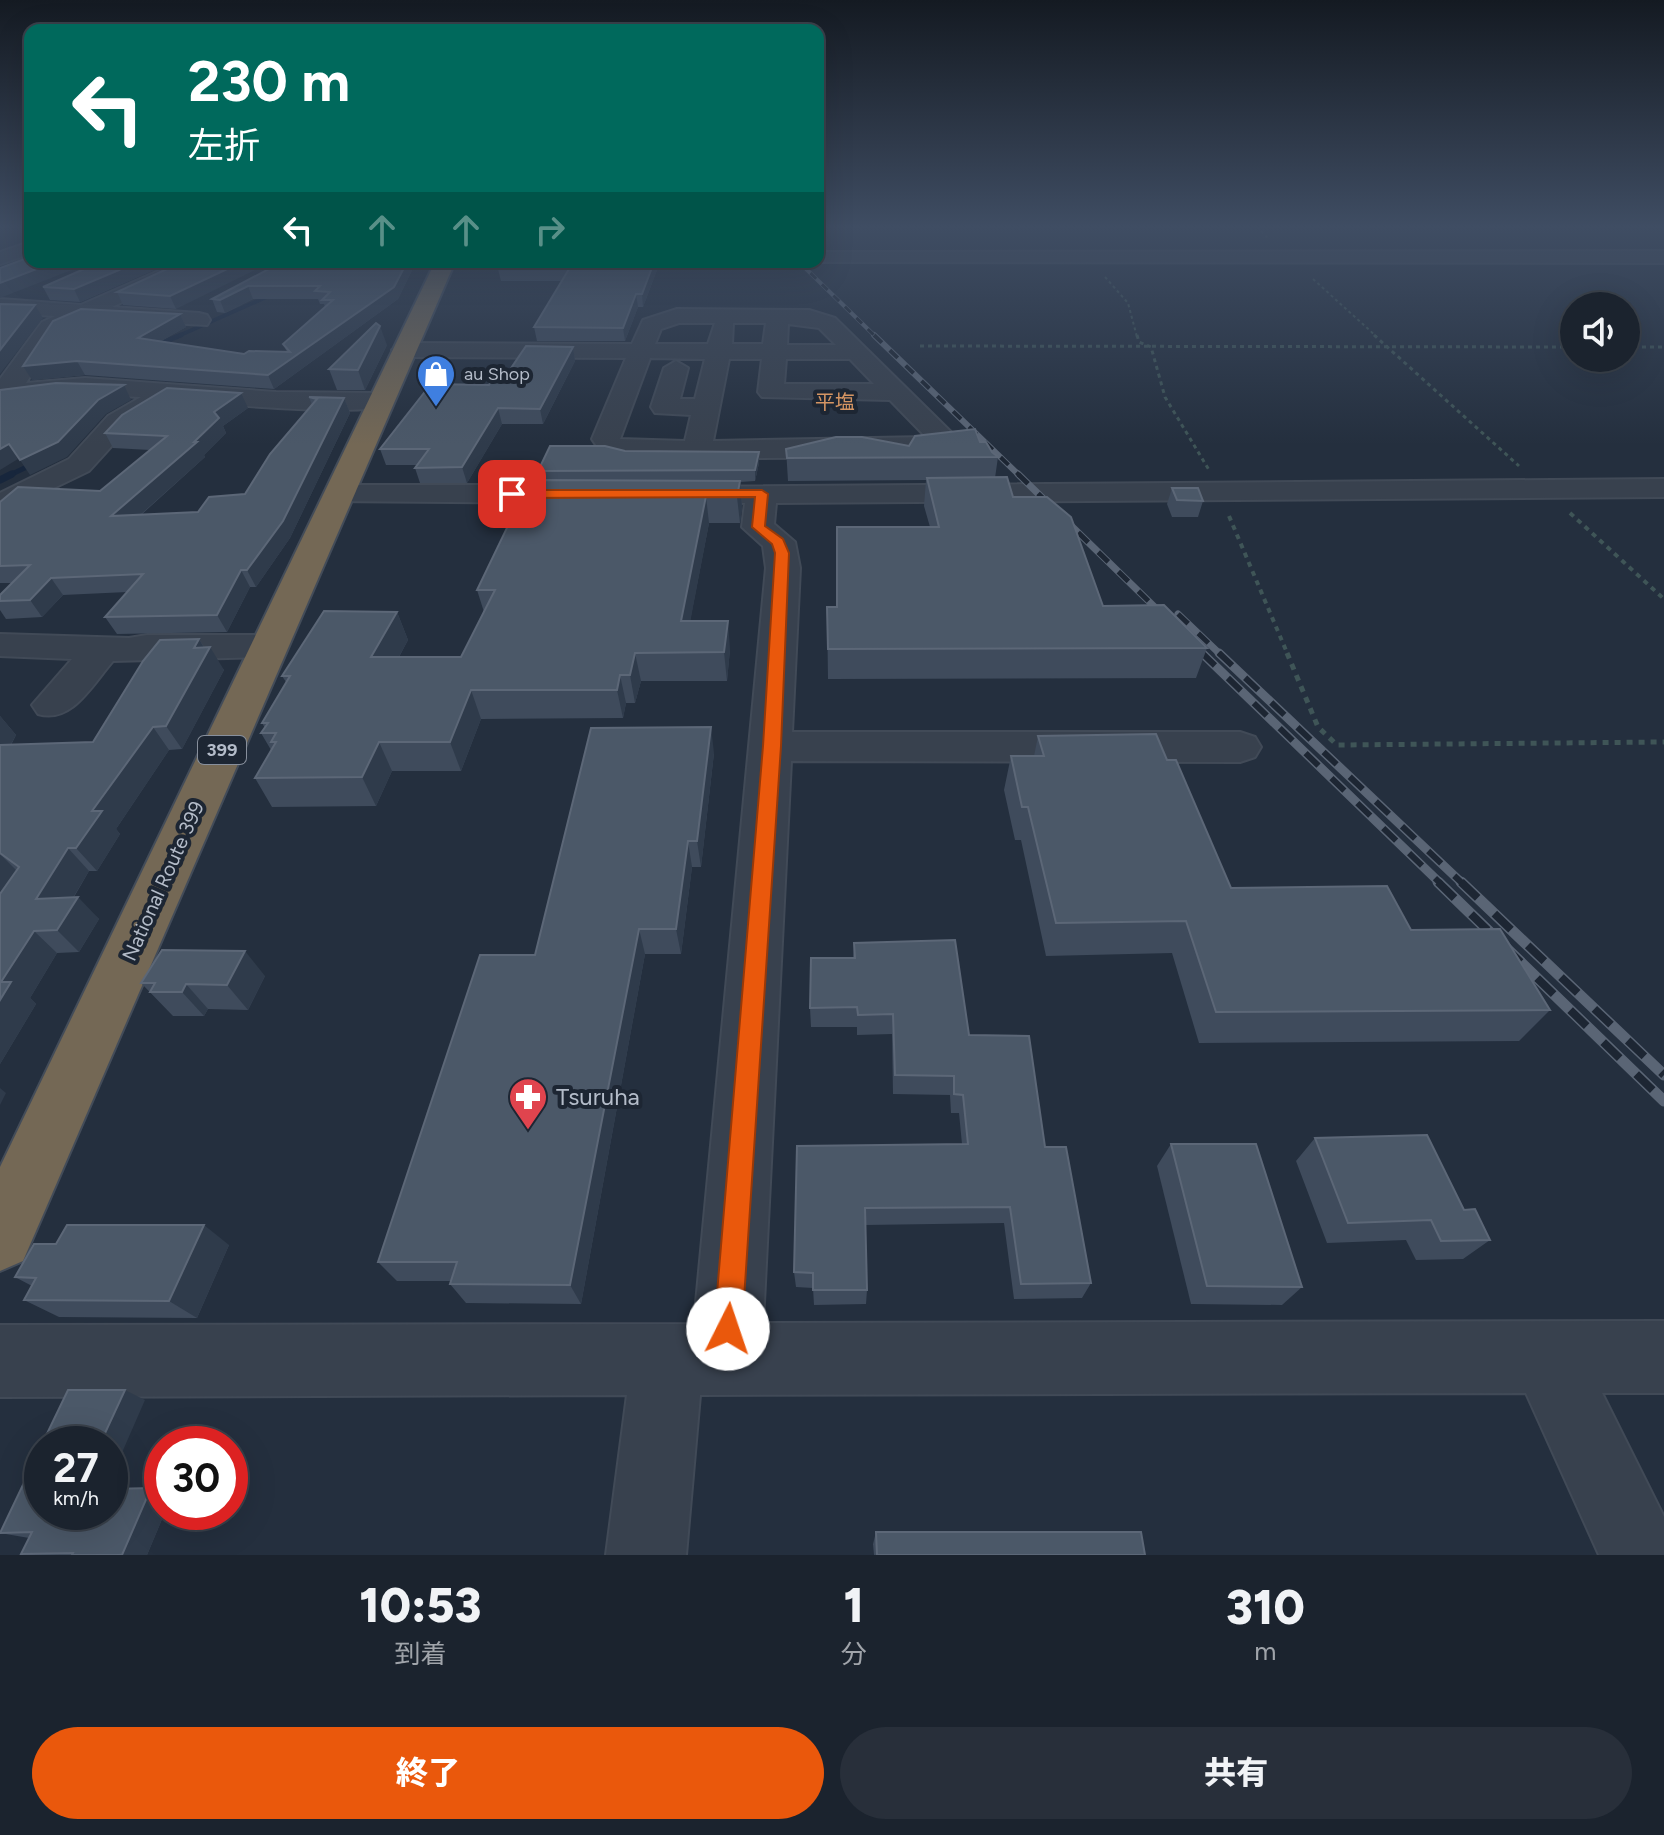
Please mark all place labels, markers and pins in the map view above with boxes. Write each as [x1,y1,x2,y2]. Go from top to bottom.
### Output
shop icon: au Shop [415,353,457,408]
place label: au Shop [464,363,530,385]
pin [478,460,546,528]
pharmacy icon: Tsuruha [507,1076,549,1131]
place label: Tsuruha [556,1082,640,1111]

